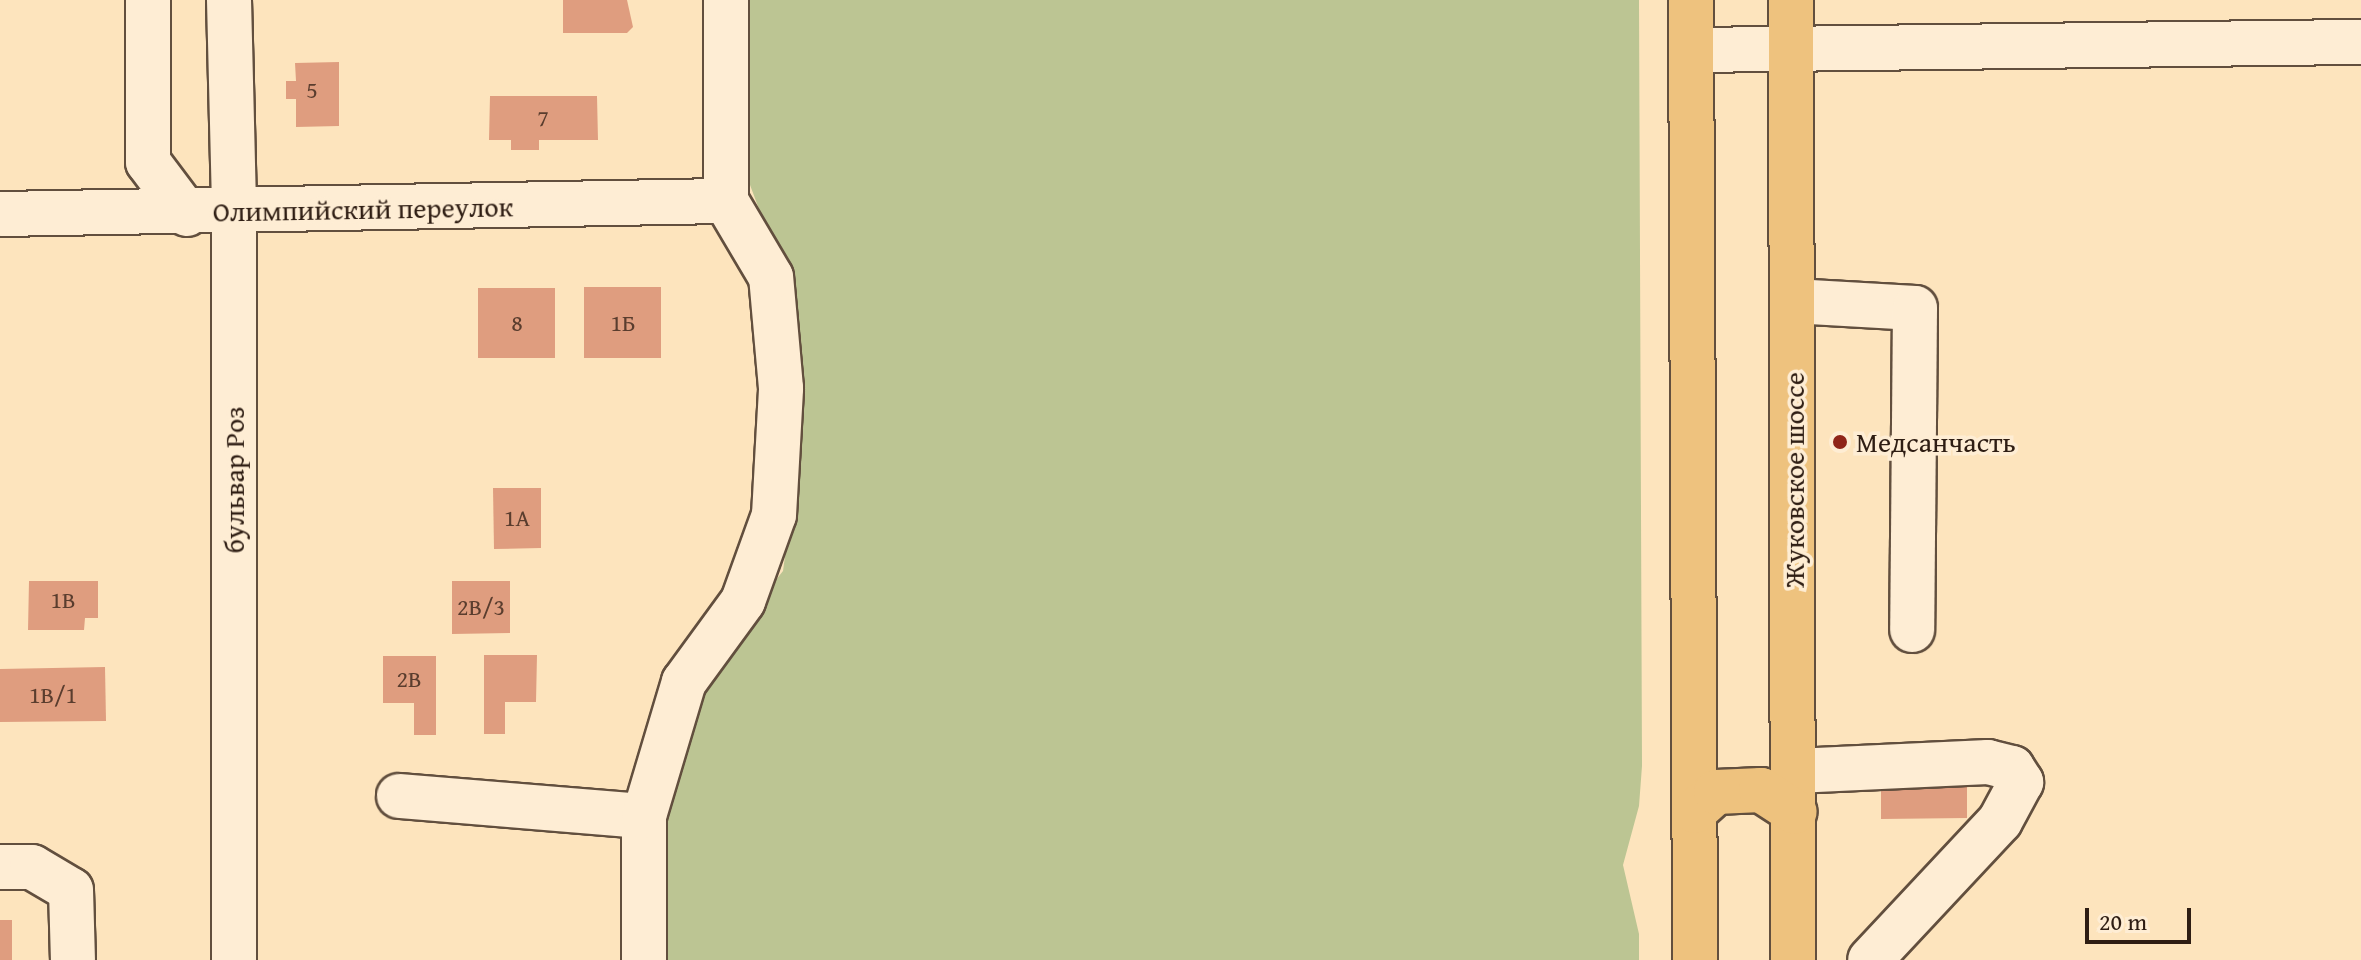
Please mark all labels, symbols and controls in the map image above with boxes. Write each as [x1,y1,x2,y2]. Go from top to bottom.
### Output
house number: 5 [306,76,318,104]
house number: 7 [537,104,549,132]
street label: Олимпийский переулок [212,190,514,228]
house number: 8 [511,309,523,337]
house number: 1Б [610,309,636,337]
street label: Жуковское шоссе [1777,372,1811,588]
street label: бульвар Роз [217,407,251,553]
place label: Медсанчасть [1856,425,2016,459]
marker: Медсанчасть [1831,433,1849,451]
house number: 1А [504,504,530,532]
house number: 1В [50,586,76,614]
house number: 2В/3 [457,593,505,621]
house number: 2В [396,665,422,693]
house number: 1В/1 [29,681,77,709]
scale bar [2089,892,2195,942]
text: 20 m [2099,904,2147,939]

